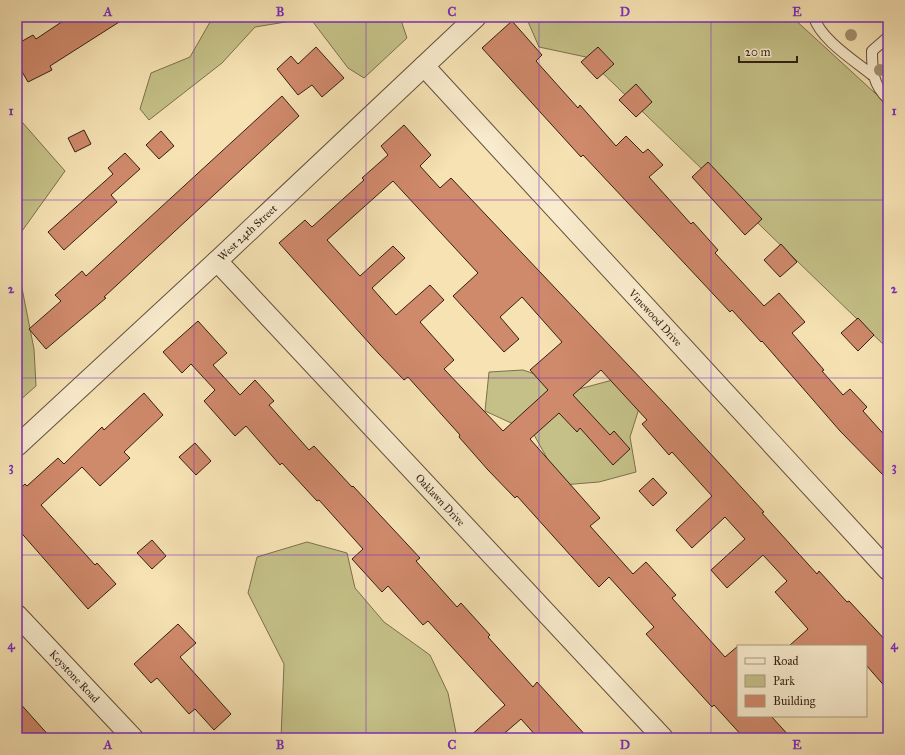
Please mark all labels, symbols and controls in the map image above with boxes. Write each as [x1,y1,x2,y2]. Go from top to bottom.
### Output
text: A [103,4,113,20]
text: B [276,4,285,20]
text: C [448,4,457,20]
text: D [620,4,630,20]
text: E [792,4,802,20]
scale bar [739,38,797,64]
text: 20 m [745,45,771,59]
text: 1 [8,103,14,119]
text: 1 [891,103,897,119]
street label: West 24th Street [215,202,280,263]
text: 2 [8,281,15,297]
text: 2 [891,281,898,297]
street label: Vinewood Drive [625,286,685,349]
text: 3 [8,459,14,475]
text: 3 [891,459,897,475]
street label: Oaklawn Drive [413,471,468,529]
text: 4 [7,637,15,653]
text: 4 [890,637,898,653]
legend [737,645,867,717]
street label: Keystone Road [47,647,103,705]
text: Road [773,654,799,668]
text: Park [773,674,795,688]
text: Building [773,694,816,709]
text: A [103,737,113,753]
text: B [276,737,285,753]
text: C [448,737,457,753]
text: D [620,737,630,753]
text: E [792,737,802,753]

